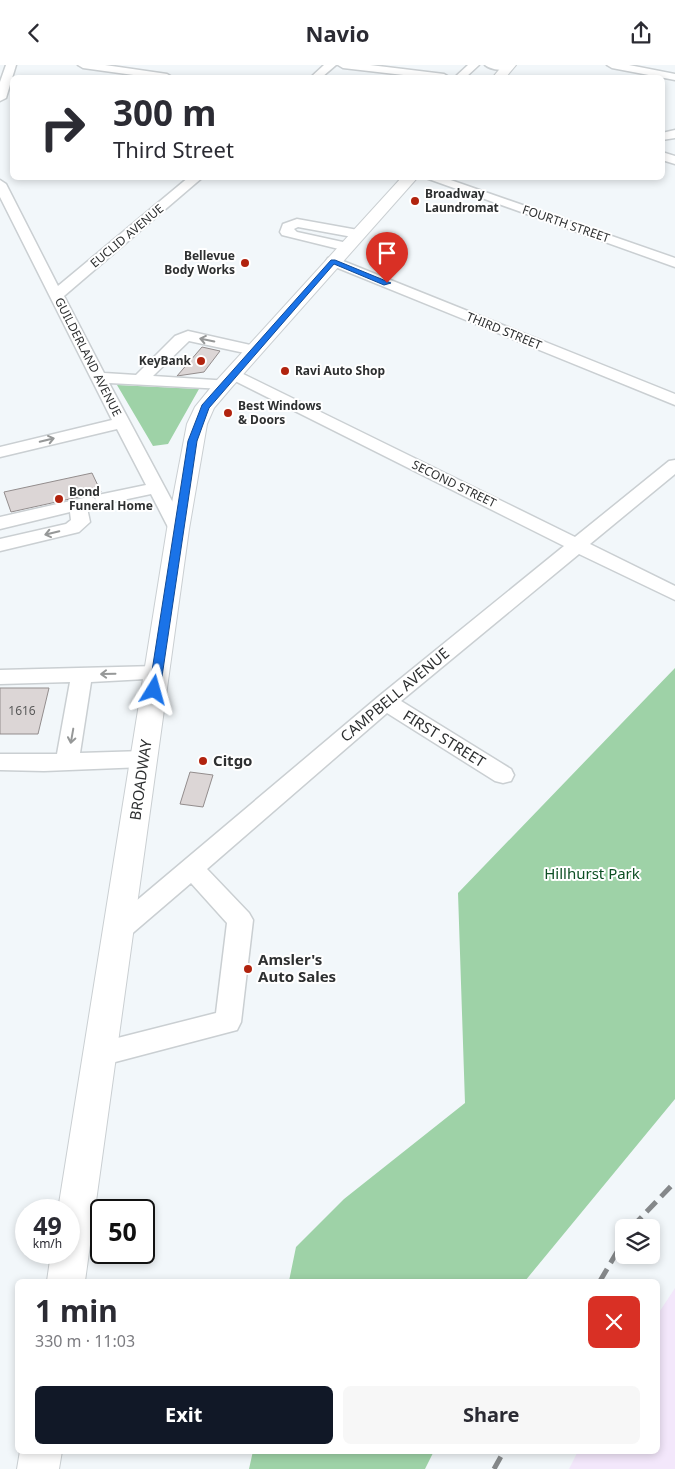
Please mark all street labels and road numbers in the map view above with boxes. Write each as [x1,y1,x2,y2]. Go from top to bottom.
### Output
street label: EUCLID AVENUE [86,200,167,271]
street label: FOURTH STREET [520,201,612,247]
street label: GUILDERLAND AVENUE [51,294,126,419]
street label: THIRD STREET [464,308,545,353]
street label: SECOND STREET [409,456,499,511]
street label: CAMPBELL AVENUE [336,643,453,746]
street label: FIRST STREET [400,705,490,772]
street label: BROADWAY [124,738,156,822]

